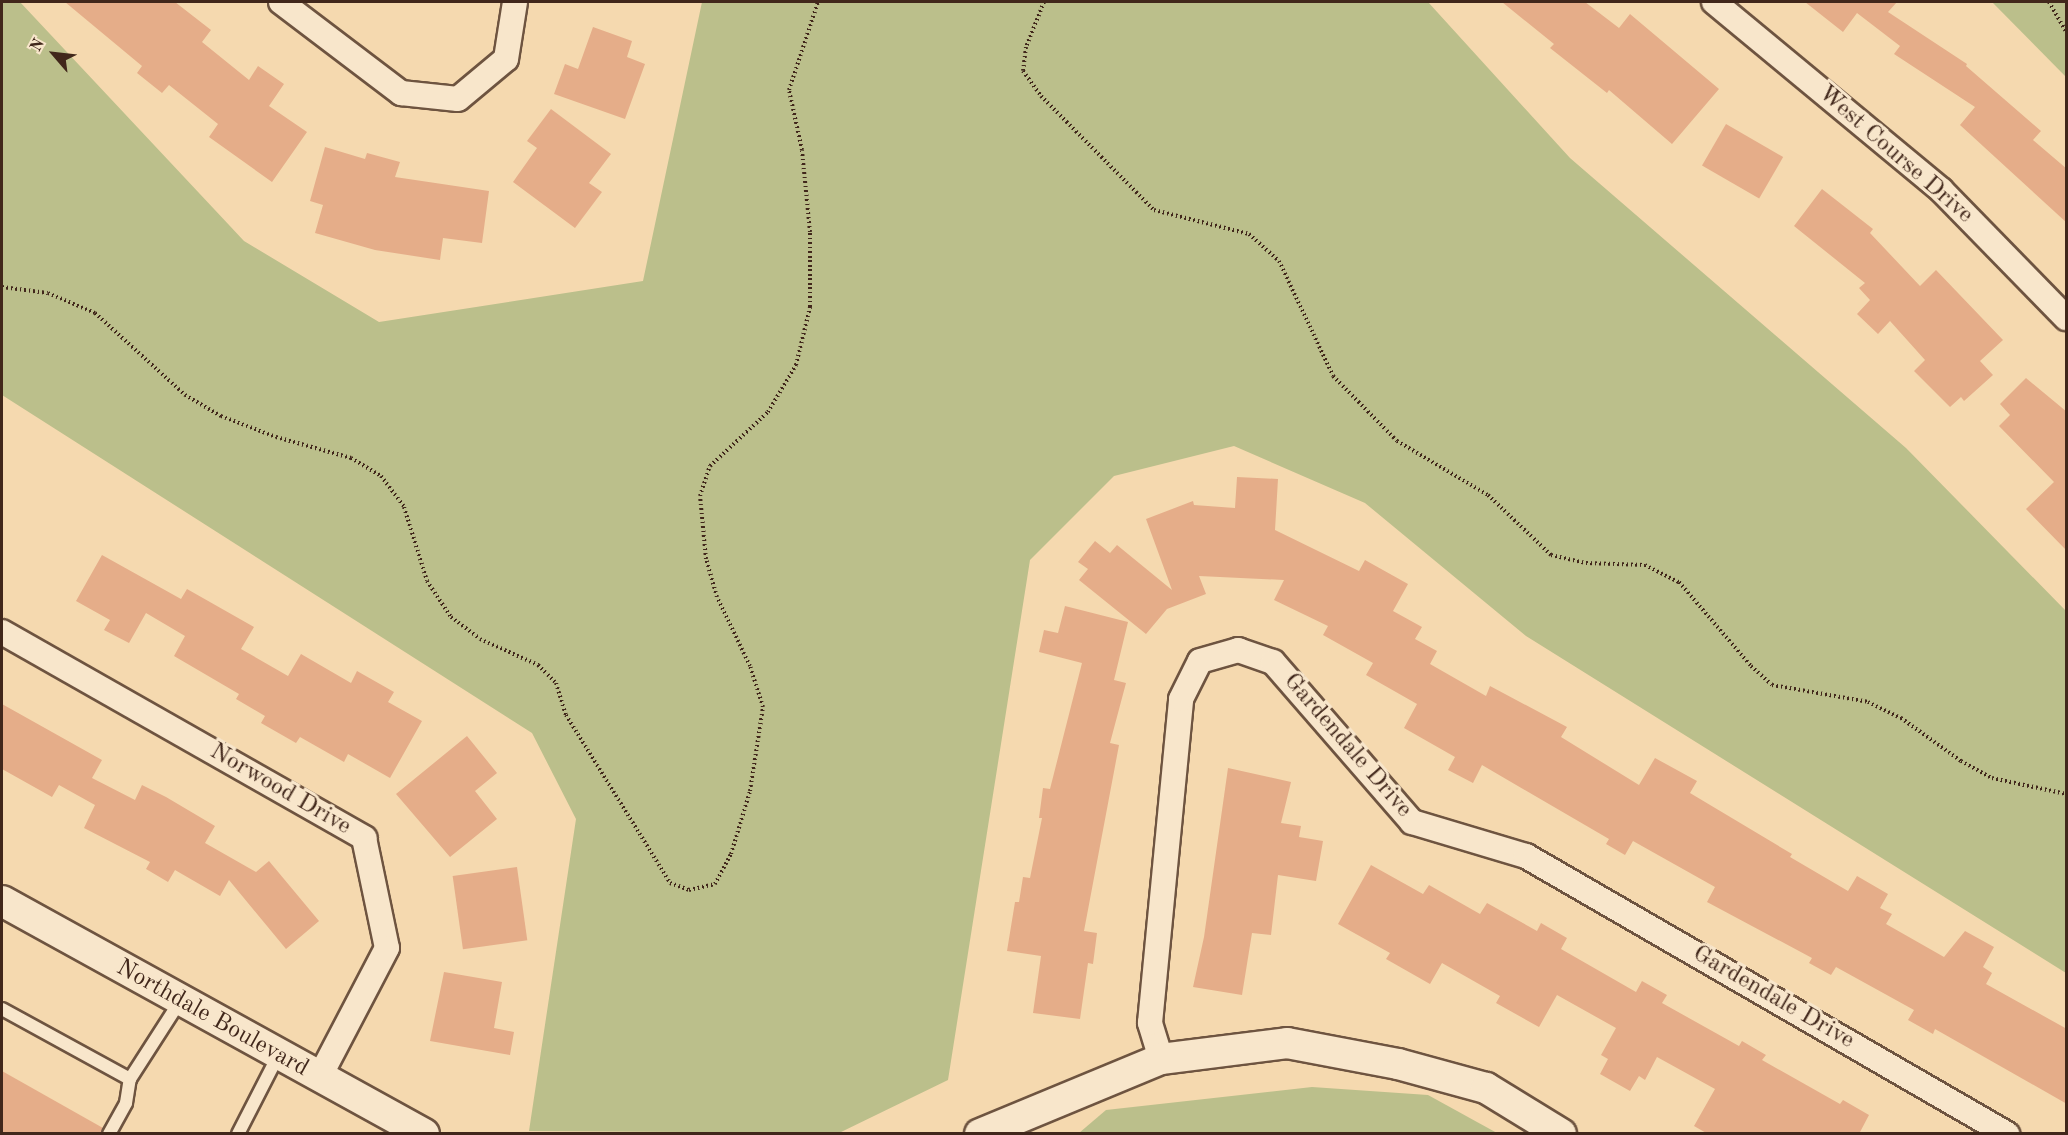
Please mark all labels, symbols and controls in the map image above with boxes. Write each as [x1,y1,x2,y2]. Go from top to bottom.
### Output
north arrow [24,24,84,84]
text: N [28,36,48,55]
street label: West Course Drive [1811,80,1979,230]
street label: Gardendale Drive [1277,668,1417,824]
street label: Norwood Drive [204,738,356,842]
street label: Gardendale Drive [1687,940,1859,1056]
street label: Northdale Boulevard [111,954,313,1084]

